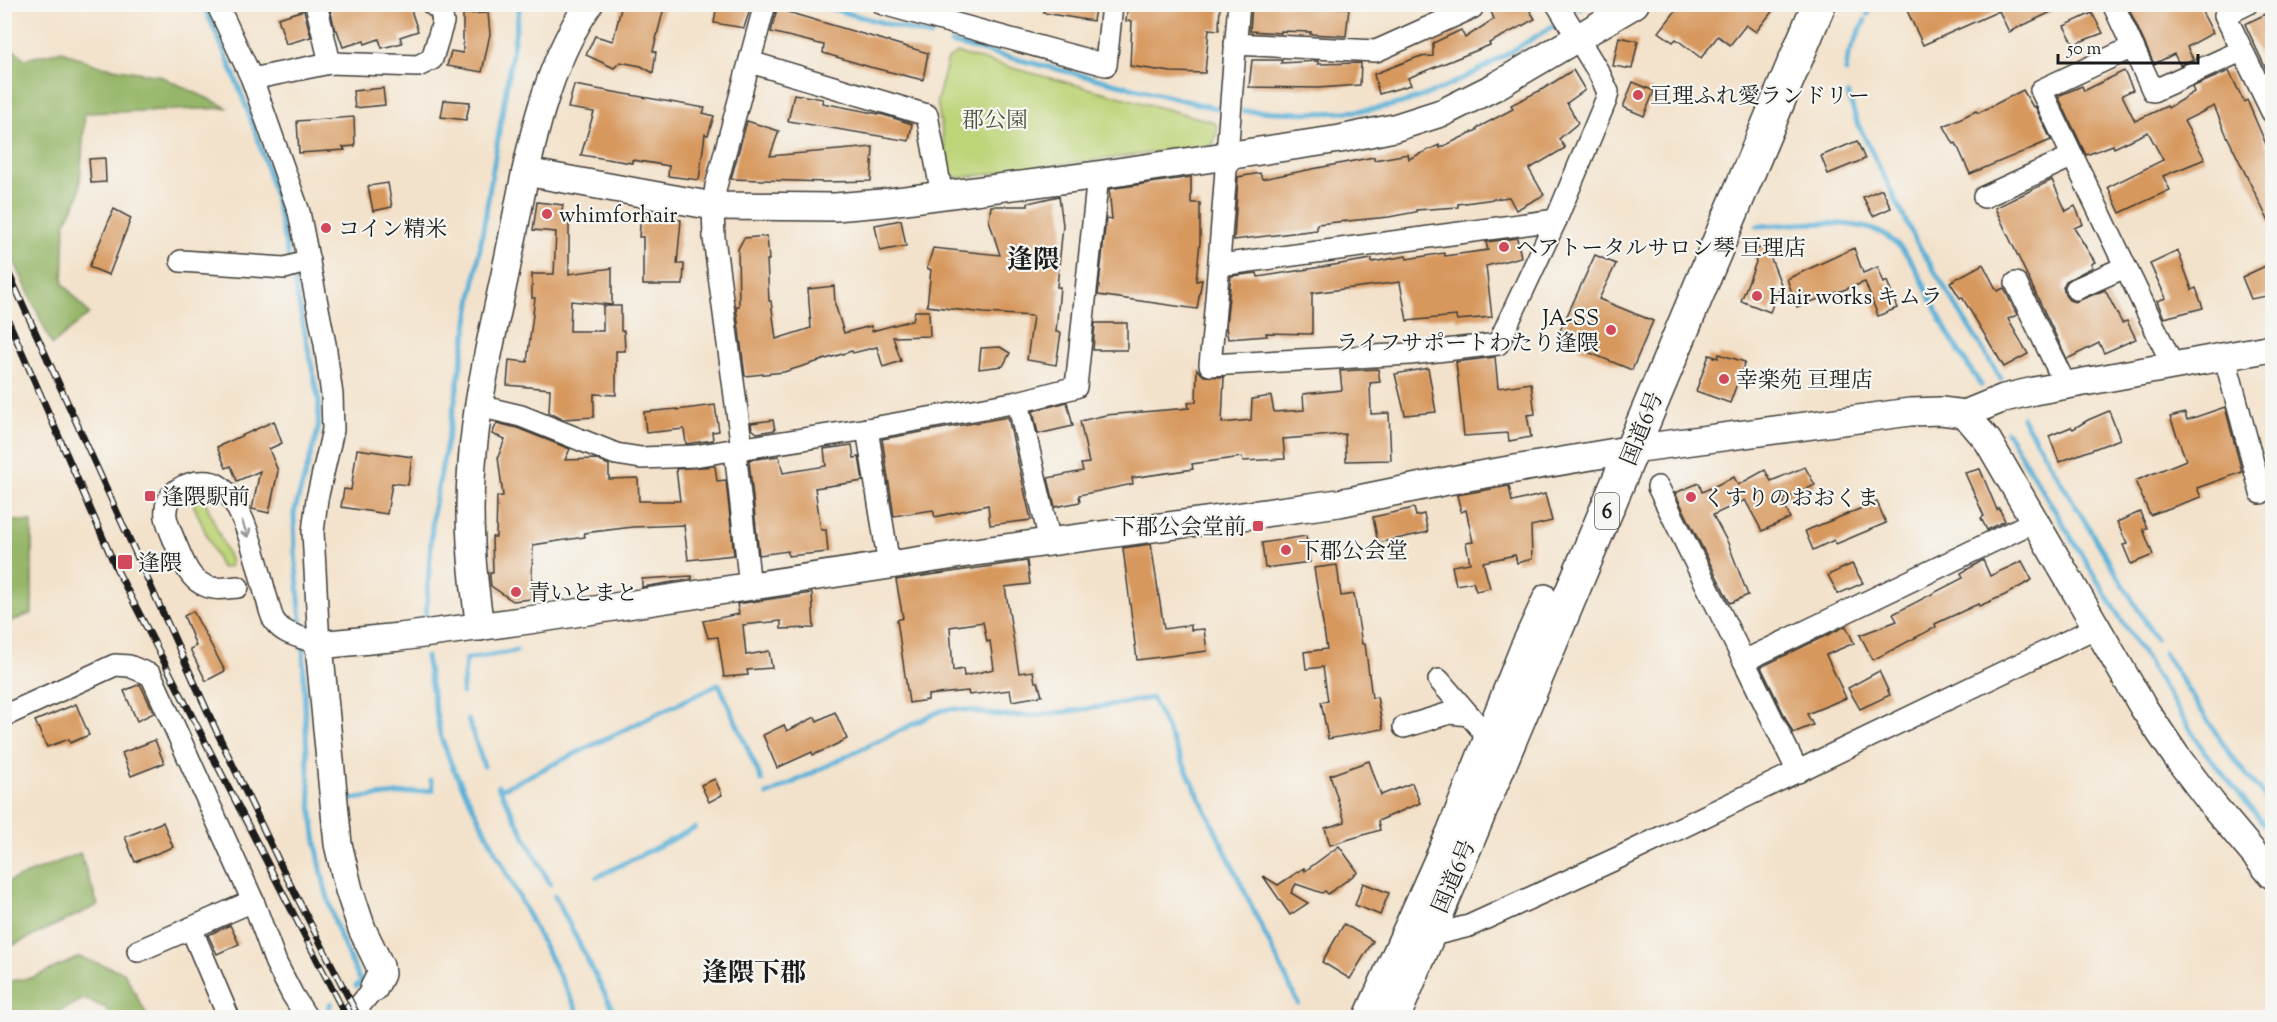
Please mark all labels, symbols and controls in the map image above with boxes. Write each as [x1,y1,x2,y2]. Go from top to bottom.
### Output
scale bar [2058,27,2198,65]
text: 50 m [2066,37,2102,63]
place label: 亘理ふれ愛ランドリー [1650,82,1870,114]
marker: 亘理ふれ愛ランドリー [1631,88,1645,102]
park label: 郡公園 [962,106,1028,138]
place label: whimforhair [559,201,677,233]
marker: whimforhair [540,207,554,221]
place label: コイン精米 [338,215,447,247]
marker: コイン精米 [319,221,333,235]
place label: ヘアトータルサロン琴 亘理店 [1516,234,1806,266]
marker: ヘアトータルサロン琴 亘理店 [1497,240,1511,254]
district label: 逢隈 [1007,243,1059,280]
place label: Hair works キムラ [1769,283,1943,315]
marker: Hair works キムラ [1750,289,1764,303]
place label: JA-SS ライフサポートわたり逢隈 [1336,304,1599,361]
marker: JA-SS ライフサポートわたり逢隈 [1604,323,1618,337]
place label: 幸楽苑 亘理店 [1736,366,1873,398]
marker: 幸楽苑 亘理店 [1717,372,1731,386]
street label: 国道6号 [1615,387,1673,471]
place label: 逢隈駅前 [162,483,250,515]
place label: くすりのおおくま [1703,484,1879,516]
marker: 逢隈駅前 [143,489,157,503]
marker: くすりのおおくま [1684,490,1698,504]
road number: 6 [1595,493,1619,529]
place label: 下郡公会堂前 [1114,513,1246,545]
one-way arrow [241,519,252,538]
marker: 下郡公会堂前 [1251,519,1265,533]
place label: 下郡公会堂 [1298,537,1408,569]
marker: 下郡公会堂 [1279,543,1293,557]
place label: 逢隈 [138,549,182,581]
marker: 逢隈 [116,553,134,571]
place label: 青いとまと [528,579,638,611]
marker: 青いとまと [509,585,523,599]
street label: 国道6号 [1426,836,1486,919]
district label: 逢隈下郡 [702,956,806,993]

